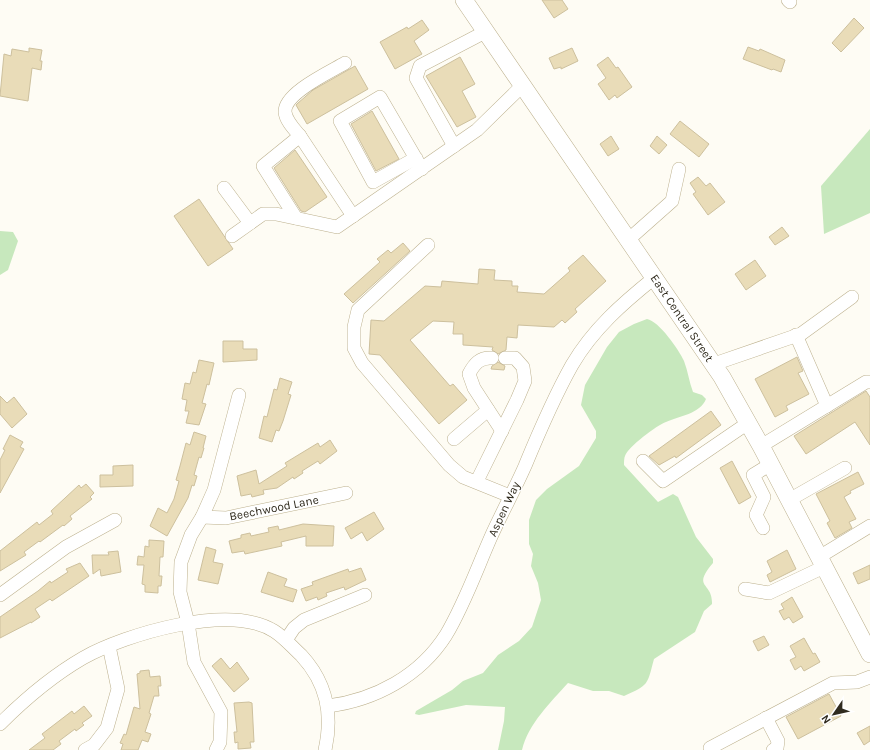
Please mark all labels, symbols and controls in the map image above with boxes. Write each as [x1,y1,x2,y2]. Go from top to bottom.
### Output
street label: East Central Street [648,272,717,365]
street label: Aspen Way [485,479,523,539]
street label: Beechwood Lane [228,492,320,524]
north arrow [814,694,854,734]
text: N [819,712,834,726]

